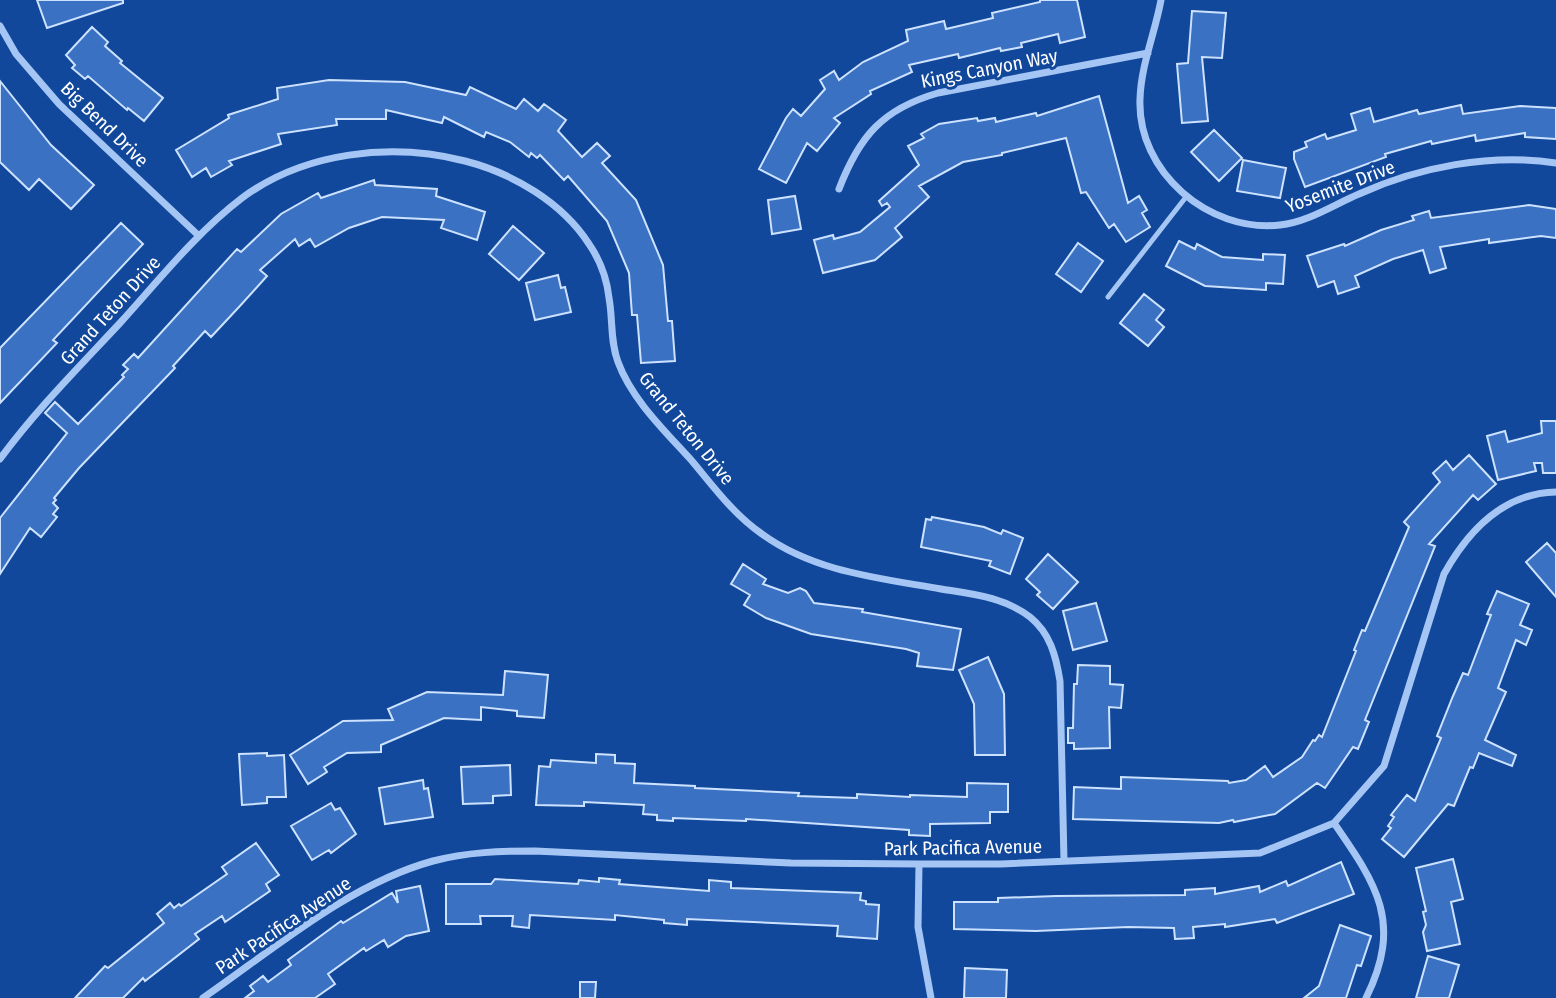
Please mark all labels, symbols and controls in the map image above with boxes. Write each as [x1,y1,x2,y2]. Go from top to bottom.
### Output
street label: Kings Canyon Way [919,44,1060,93]
street label: Big Bend Drive [56,77,153,172]
street label: Yosemite Drive [1282,155,1398,218]
street label: Grand Teton Drive [55,251,165,370]
street label: Grand Teton Drive [634,367,739,489]
street label: Park Pacifica Avenue [884,835,1042,860]
street label: Park Pacifica Avenue [211,872,355,979]

